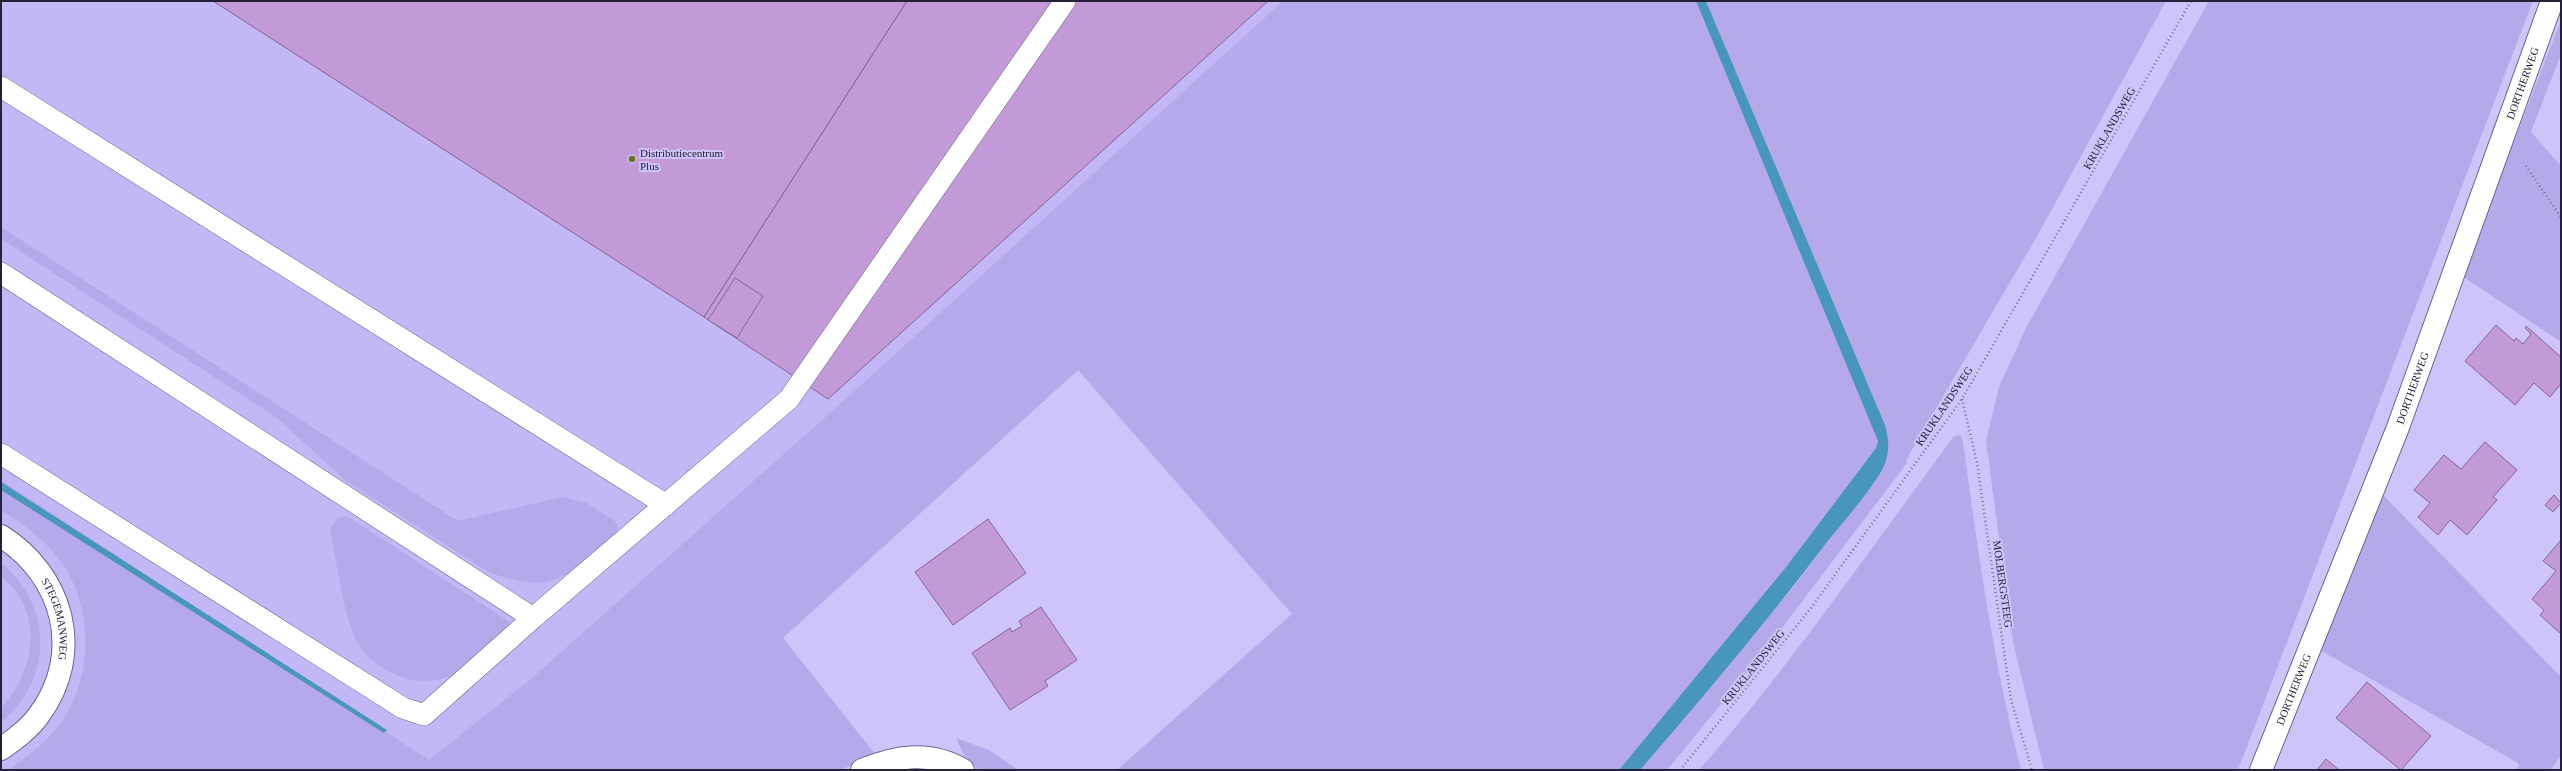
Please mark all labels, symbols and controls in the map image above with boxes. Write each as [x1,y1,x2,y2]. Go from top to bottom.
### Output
street label: DORTHERWEG [2504,45,2541,121]
street label: KRUKLANDSWEG [2081,85,2137,171]
place label: Distributiecentrum Plus [640,147,724,172]
marker: Distributiecentrum Plus [627,154,637,164]
street label: DORTHERWEG [2394,350,2431,426]
street label: KRUKLANDSWEG [1913,364,1975,448]
street label: MOLBERGSTEEG [1991,540,2015,628]
street label: STEGEMANWEG [39,576,70,661]
street label: KRUKLANDSWEG [1719,627,1787,707]
street label: DORTHERWEG [2274,652,2313,727]

